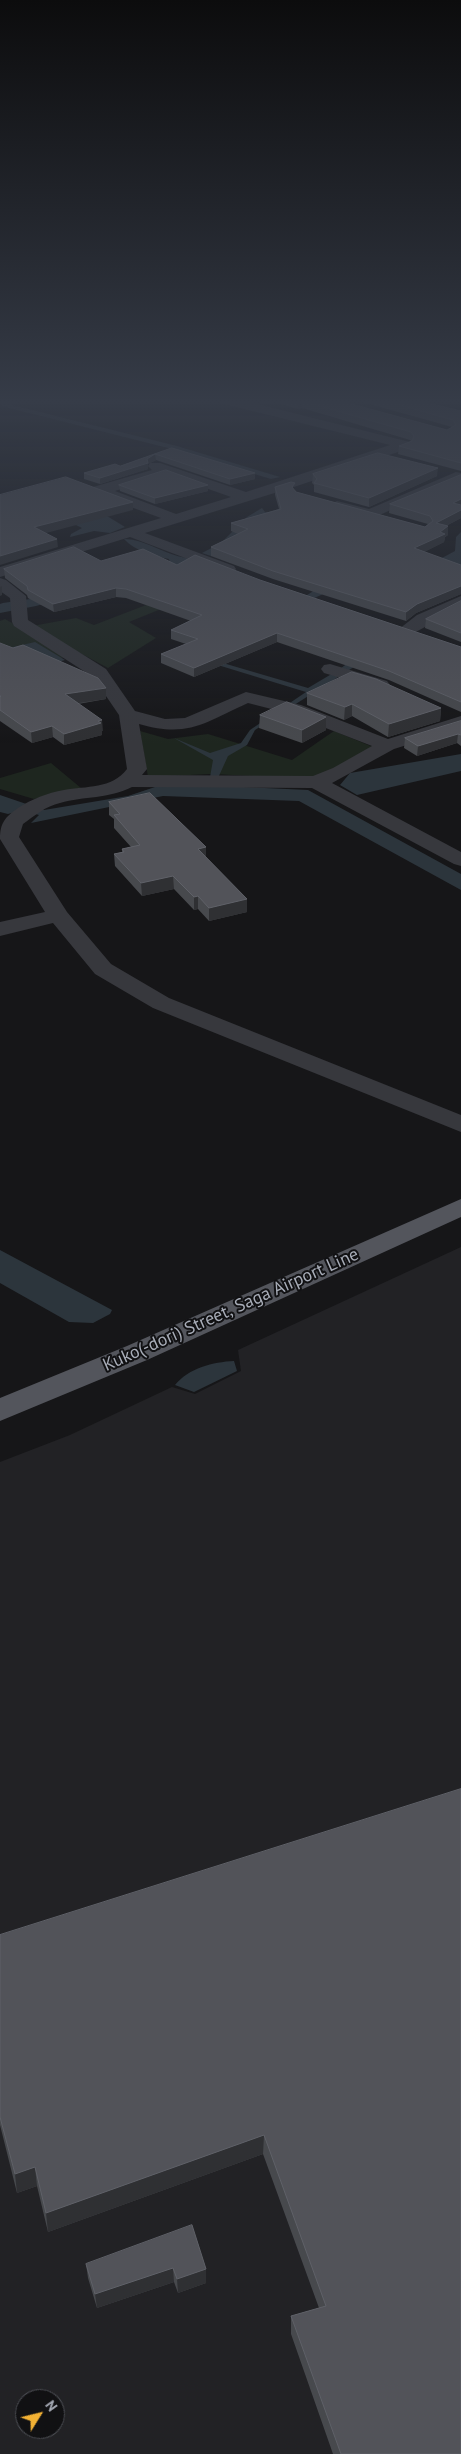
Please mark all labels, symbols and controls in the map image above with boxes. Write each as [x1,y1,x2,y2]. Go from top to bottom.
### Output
street label: Kuko(-dori) Street, Saga Airport Line [100,1244,362,1376]
north arrow [15,2389,65,2439]
text: N [41,2397,61,2415]

